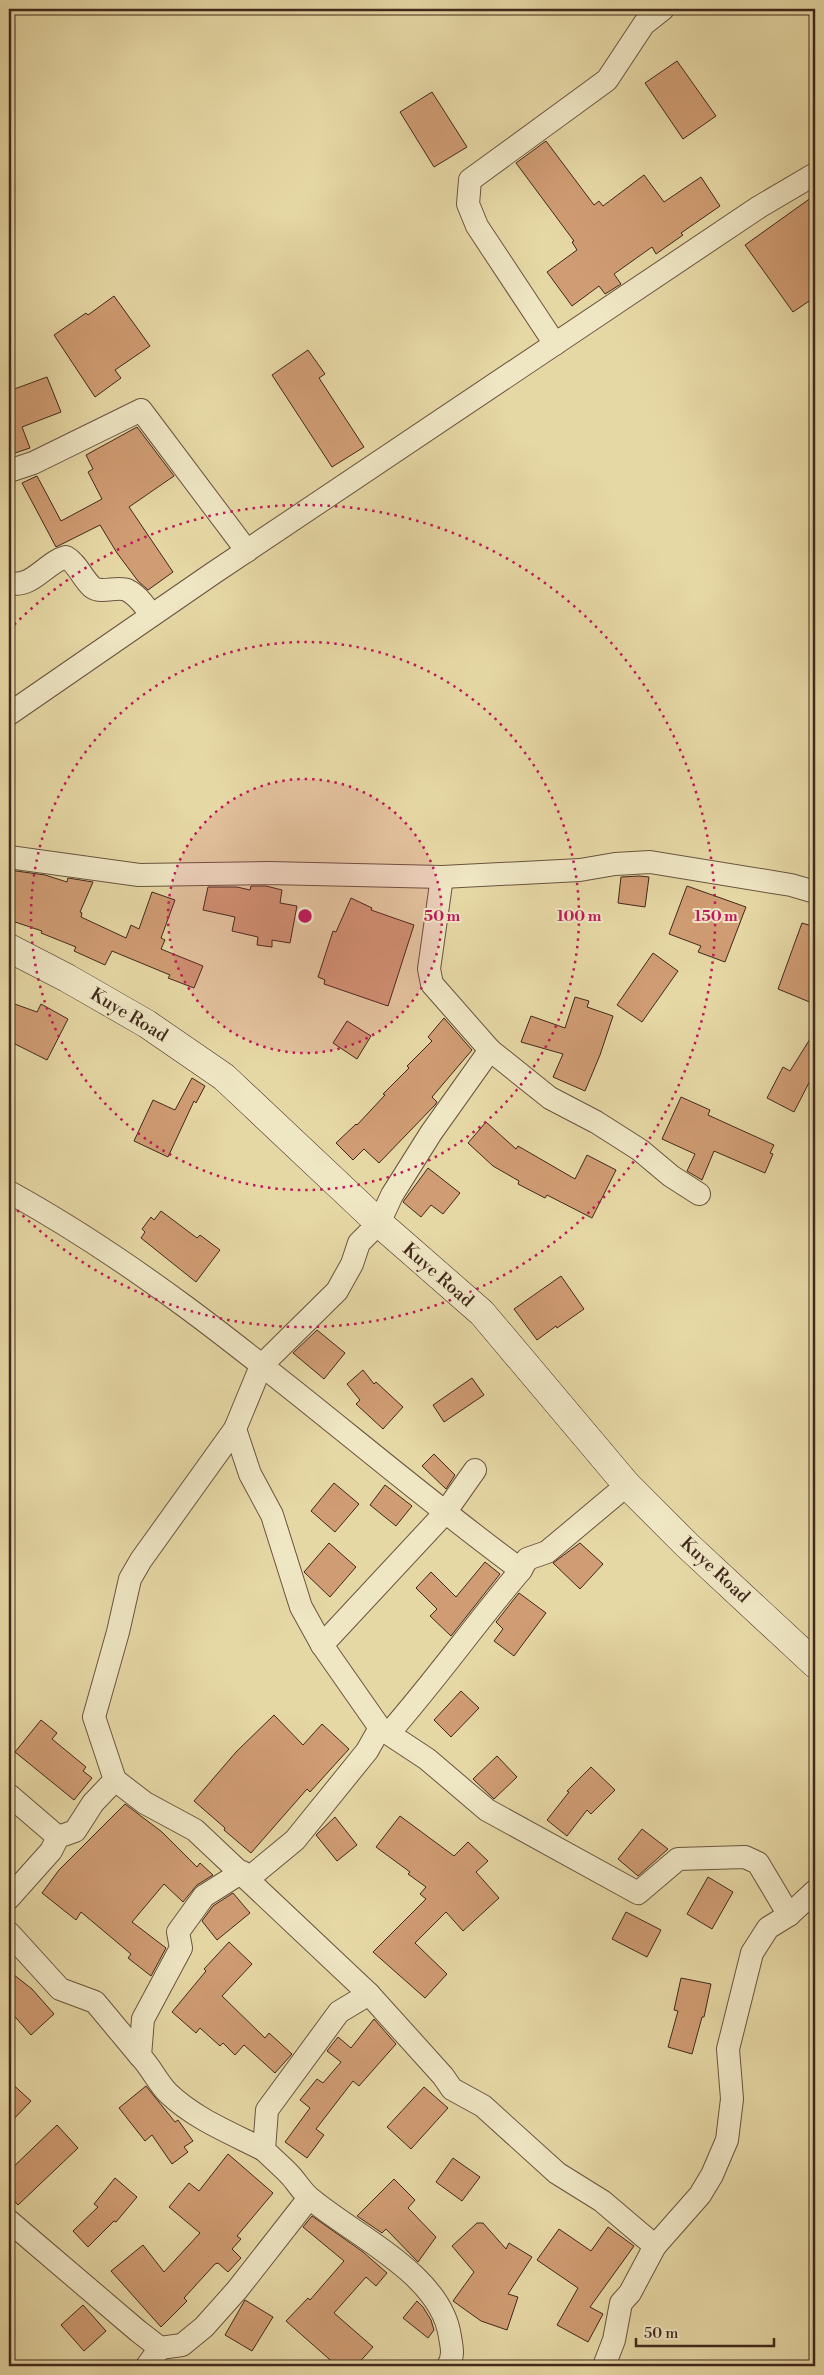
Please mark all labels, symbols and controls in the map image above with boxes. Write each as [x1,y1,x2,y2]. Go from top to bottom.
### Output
centre of rings [296,907,314,925]
text: 50 m [424,907,460,926]
text: 100 m [557,907,602,926]
text: 150 m [694,907,738,926]
street label: Kuye Road [86,983,173,1048]
street label: Kuye Road [398,1238,479,1313]
street label: Kuye Road [675,1532,755,1608]
scale bar [636,2315,774,2347]
text: 50 m [644,2324,678,2343]

